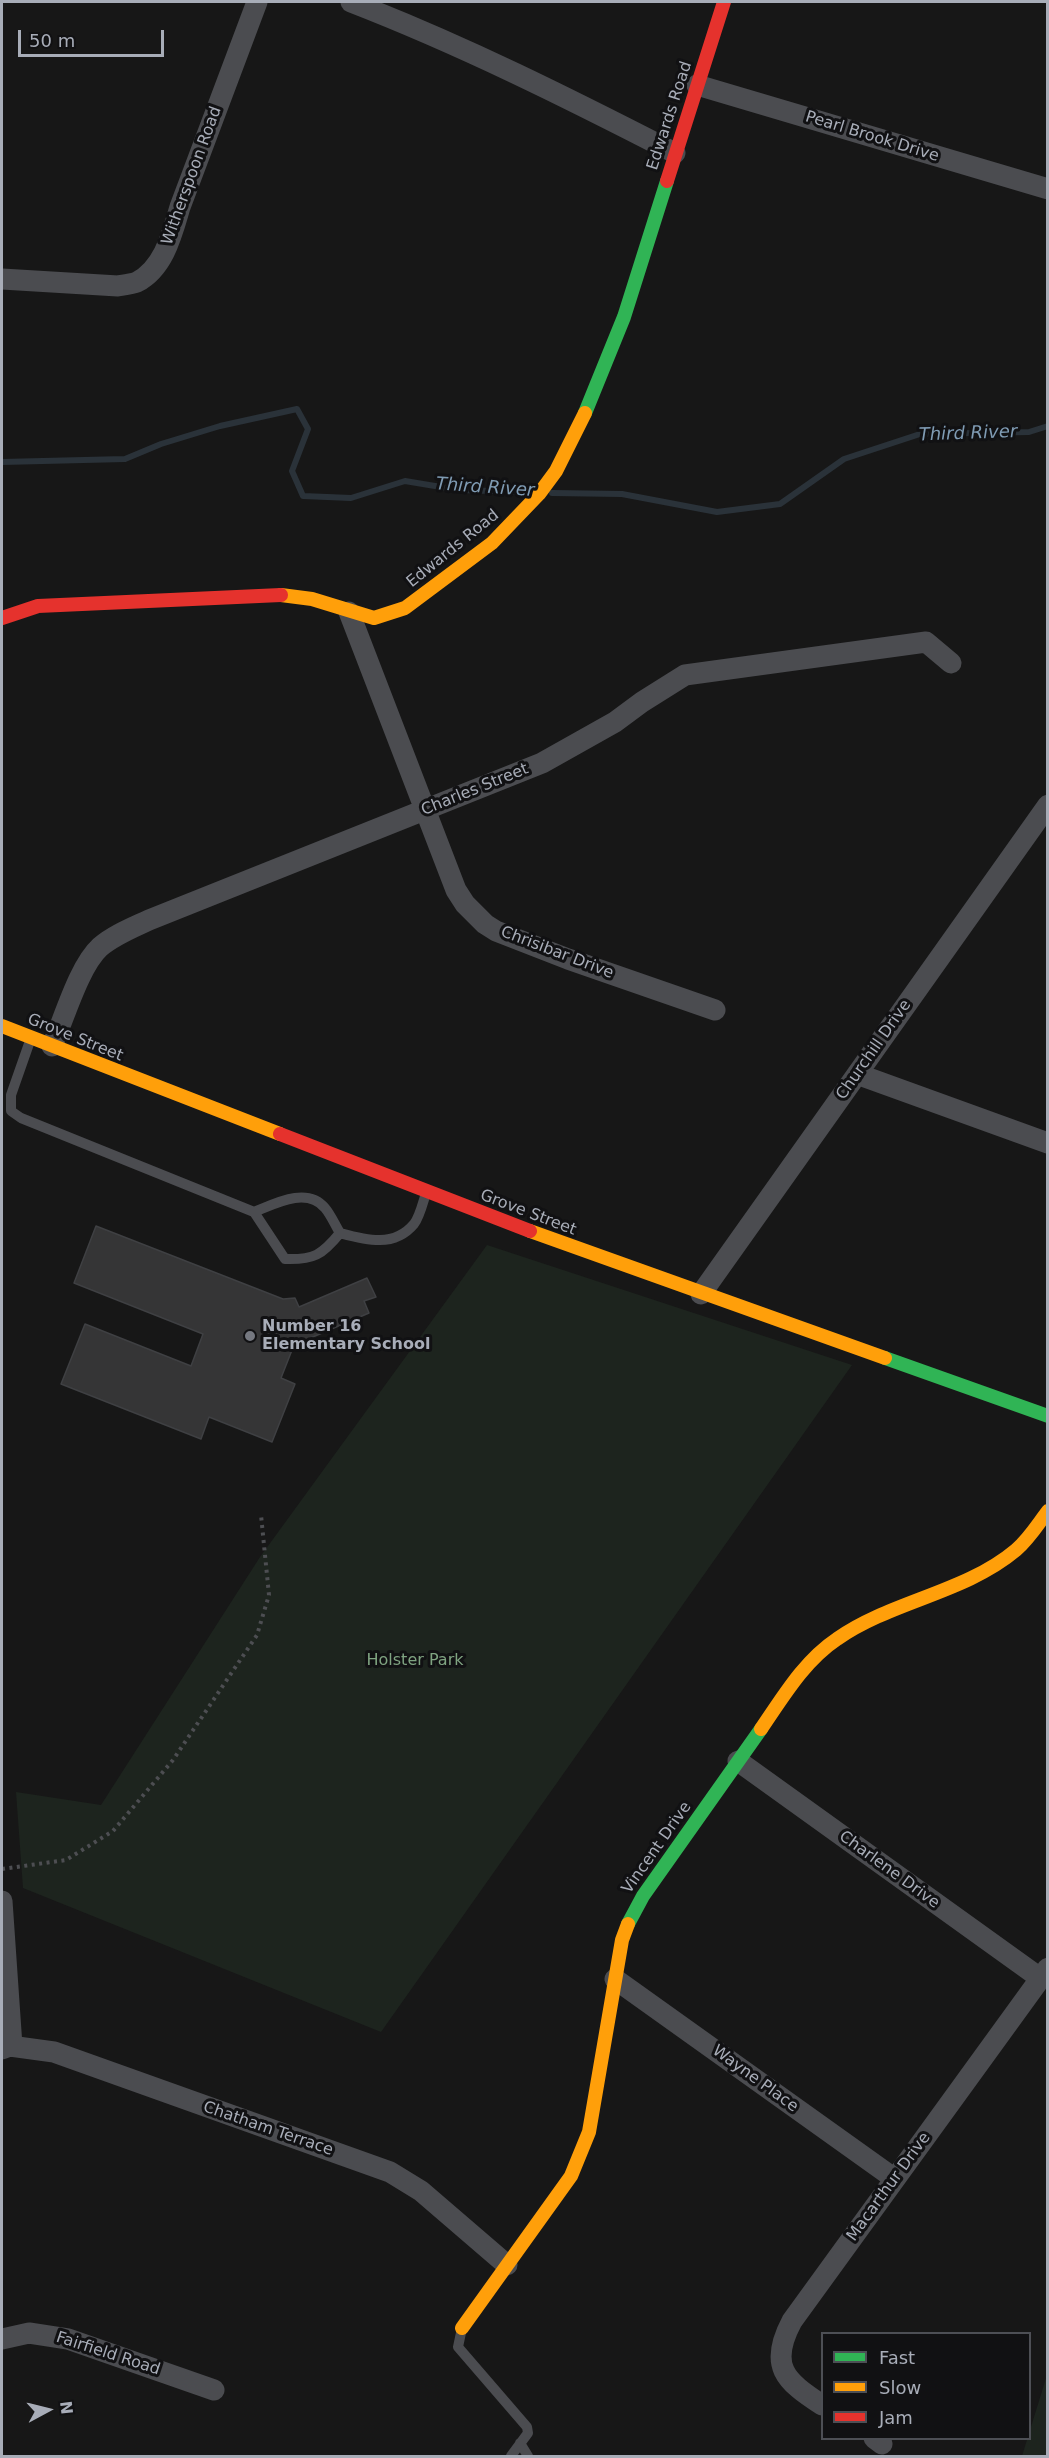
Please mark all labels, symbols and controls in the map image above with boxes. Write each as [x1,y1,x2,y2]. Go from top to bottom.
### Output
scale bar [21,18,166,56]
text: 50 m [29,30,75,51]
street label: Edwards Road [643,59,697,173]
street label: Witherspoon Road [158,104,226,248]
street label: Pearl Brook Drive [803,108,941,166]
water label: Third River [918,421,1018,447]
water label: Third River [435,474,535,502]
street label: Edwards Road [403,506,503,592]
street label: Charles Street [419,760,531,820]
street label: Chrisibar Drive [498,923,616,983]
street label: Churchill Drive [832,996,916,1104]
street label: Grove Street [24,1010,126,1066]
street label: Grove Street [477,1186,579,1240]
place label: Number 16 Elementary School [262,1317,430,1355]
marker: Number 16 Elementary School [243,1329,257,1343]
park label: Holster Park [367,1651,463,1671]
street label: Vincent Drive [618,1798,696,1898]
street label: Charlene Drive [835,1827,943,1913]
street label: Wayne Place [708,2041,802,2117]
street label: Chatham Terrace [200,2098,336,2160]
street label: Macarthur Drive [843,2129,935,2245]
street label: Fairfield Road [54,2328,162,2380]
legend [821,2332,1031,2440]
text: Fast [879,2347,915,2368]
text: Slow [879,2377,921,2398]
north arrow [18,2380,78,2440]
text: N [56,2400,77,2416]
text: Jam [879,2407,913,2428]

